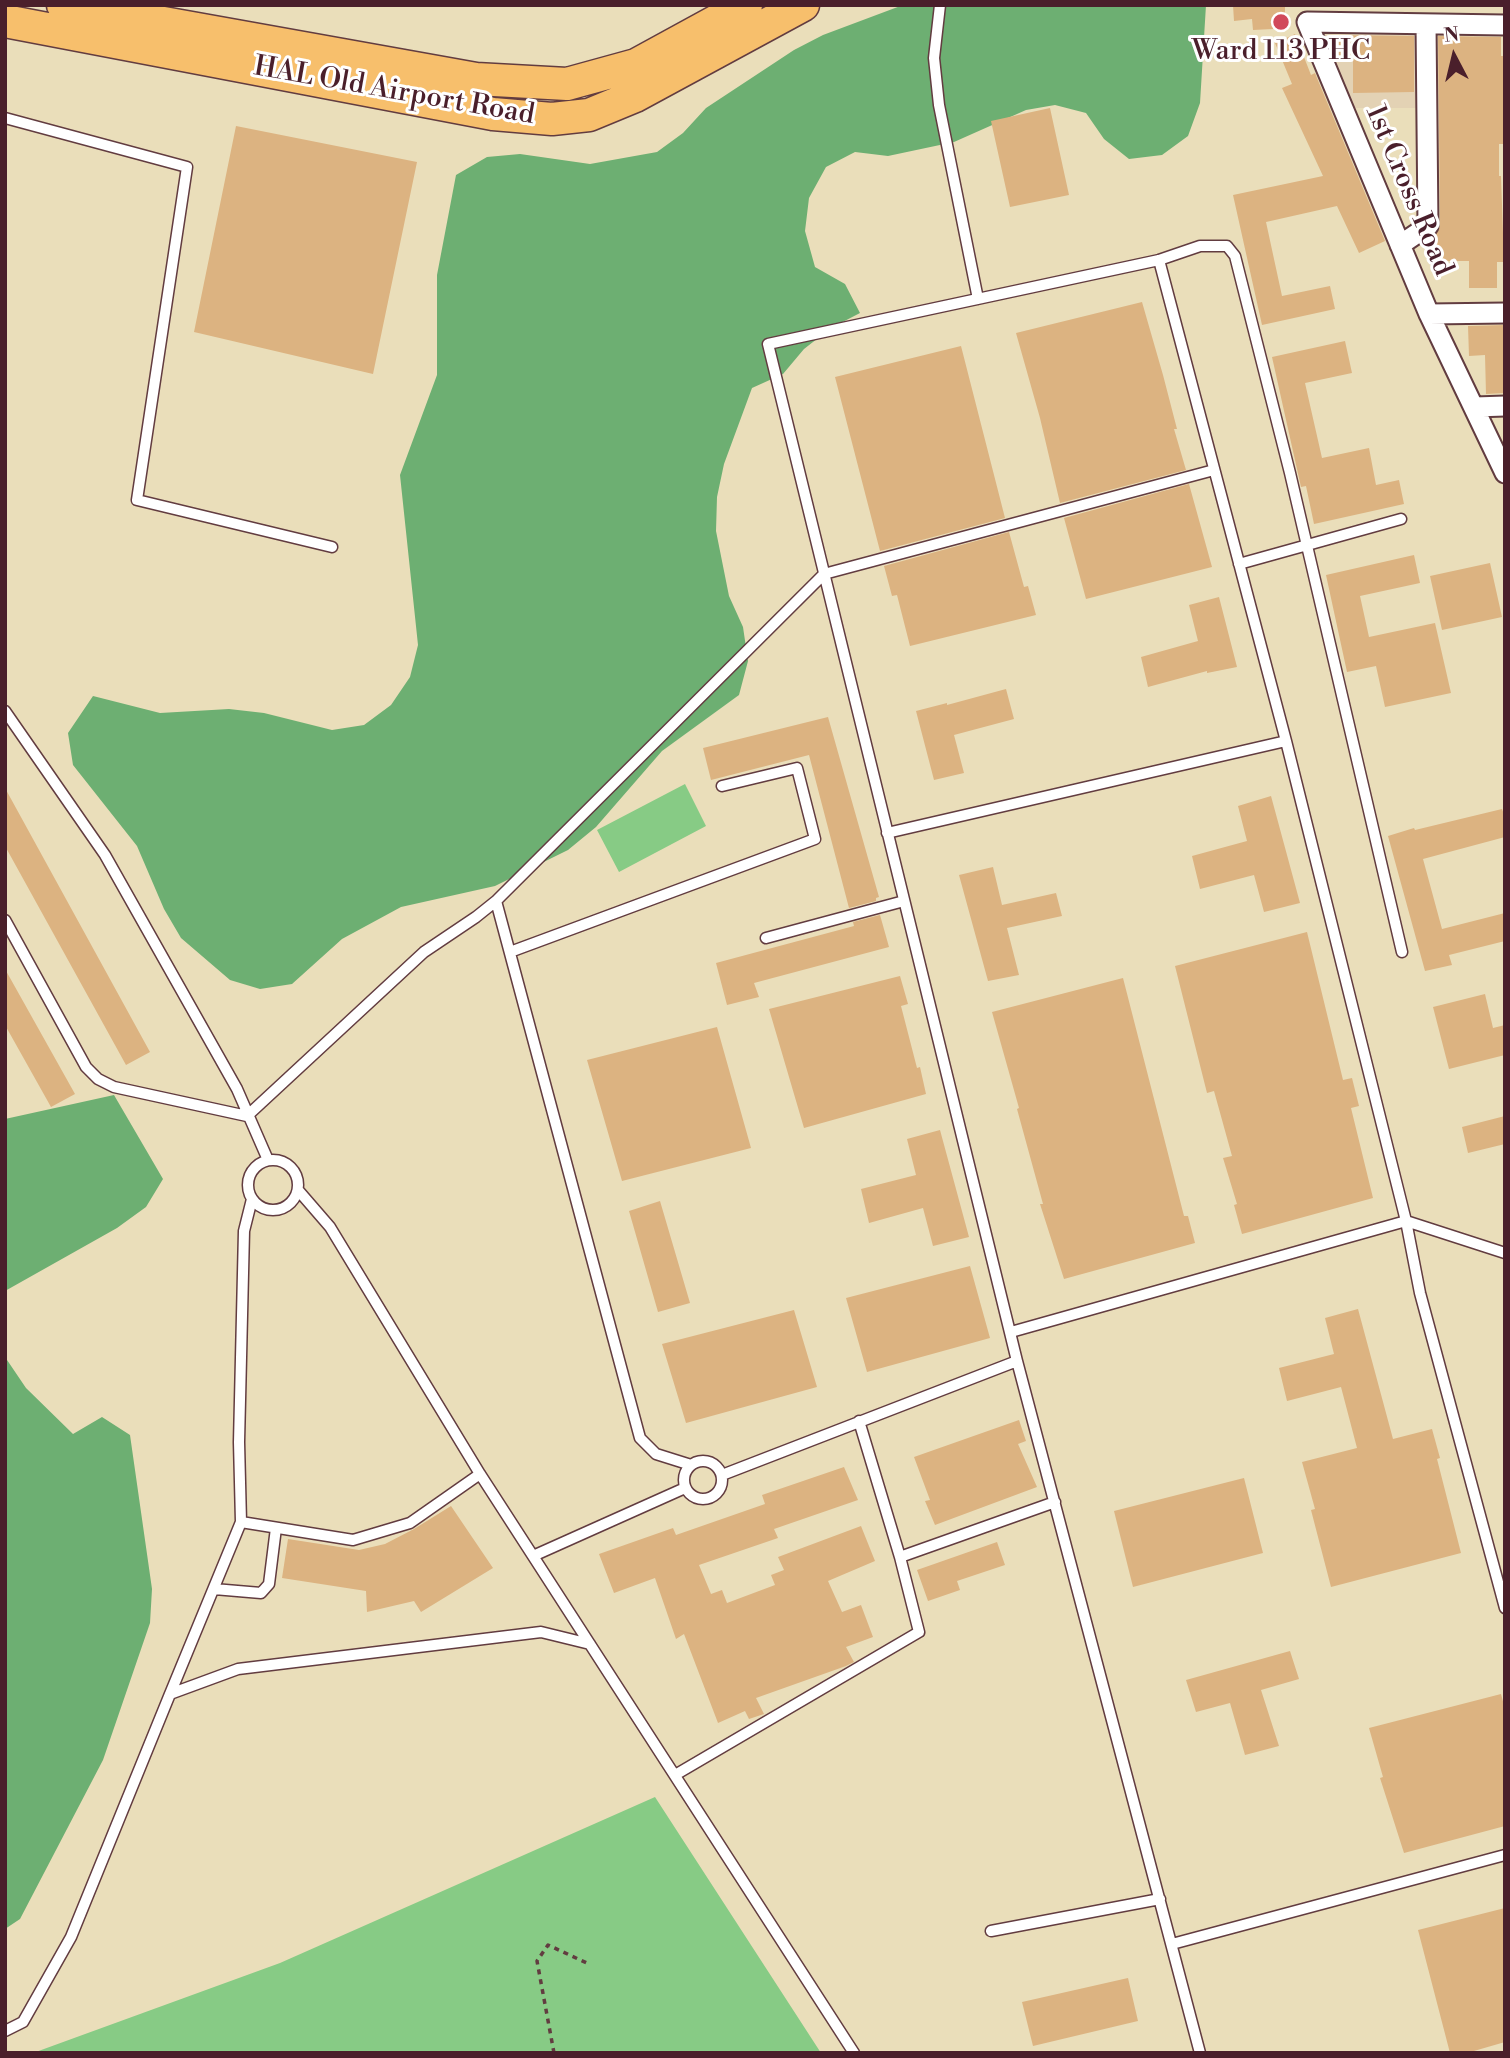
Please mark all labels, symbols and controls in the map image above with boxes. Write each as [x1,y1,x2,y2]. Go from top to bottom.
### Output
marker: Ward 113 PHC [1271,12,1291,32]
north arrow [1419,21,1489,91]
text: N [1443,22,1460,48]
place label: Ward 113 PHC [1192,35,1370,69]
street label: HAL Old Airport Road [251,51,537,133]
street label: 1st Cross Road [1357,101,1459,281]

